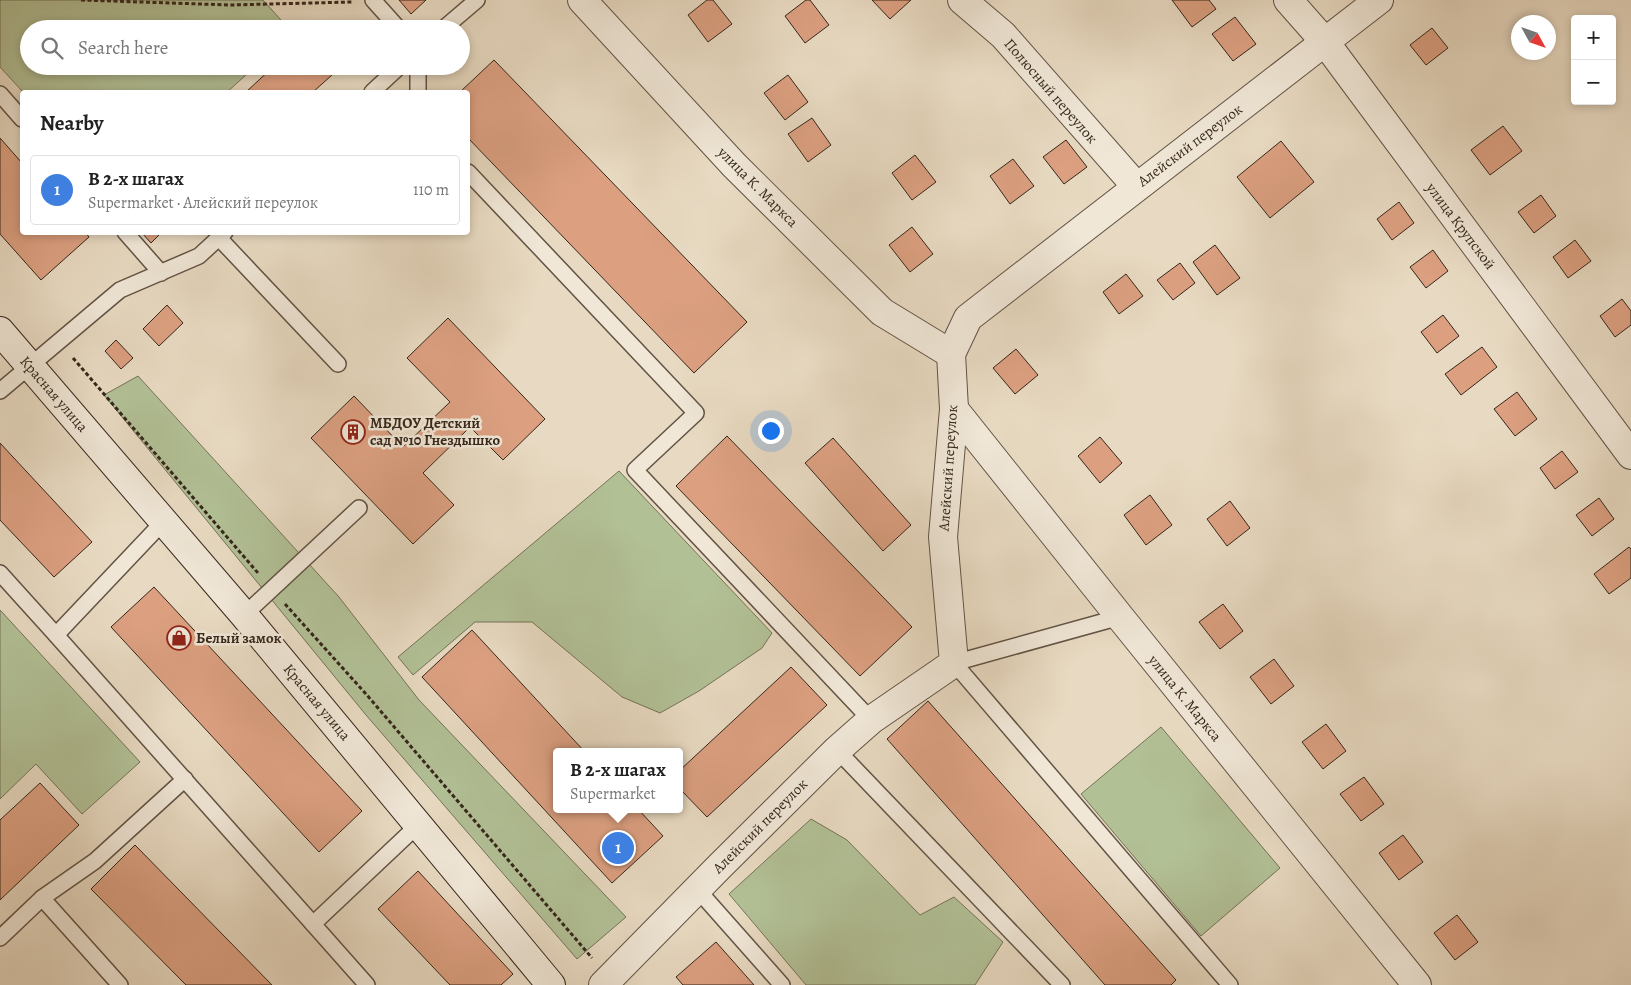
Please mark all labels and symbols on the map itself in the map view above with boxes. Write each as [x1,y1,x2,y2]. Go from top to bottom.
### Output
north arrow [1511,15,1556,60]
street label: Полюсный переулок [1000,34,1102,148]
street label: Алейский переулок [1133,99,1247,192]
street label: улица К. Маркса [713,142,803,232]
street label: улица Крупской [1421,178,1500,274]
street label: Красная улица [15,352,93,436]
street label: Алейский переулок [934,404,962,533]
place label: МБДОУ Детский сад №10 Гнездышко [370,413,500,450]
your location [758,418,784,444]
building icon: МБДОУ Детский сад №10 Гнездышко [340,419,366,445]
shop icon: Белый замок [166,625,192,651]
place label: Белый замок [196,628,282,648]
street label: улица К. Маркса [1143,650,1226,746]
street label: Красная улица [279,659,355,745]
street label: Алейский переулок [708,774,812,878]
pin: 1 [602,829,634,867]

